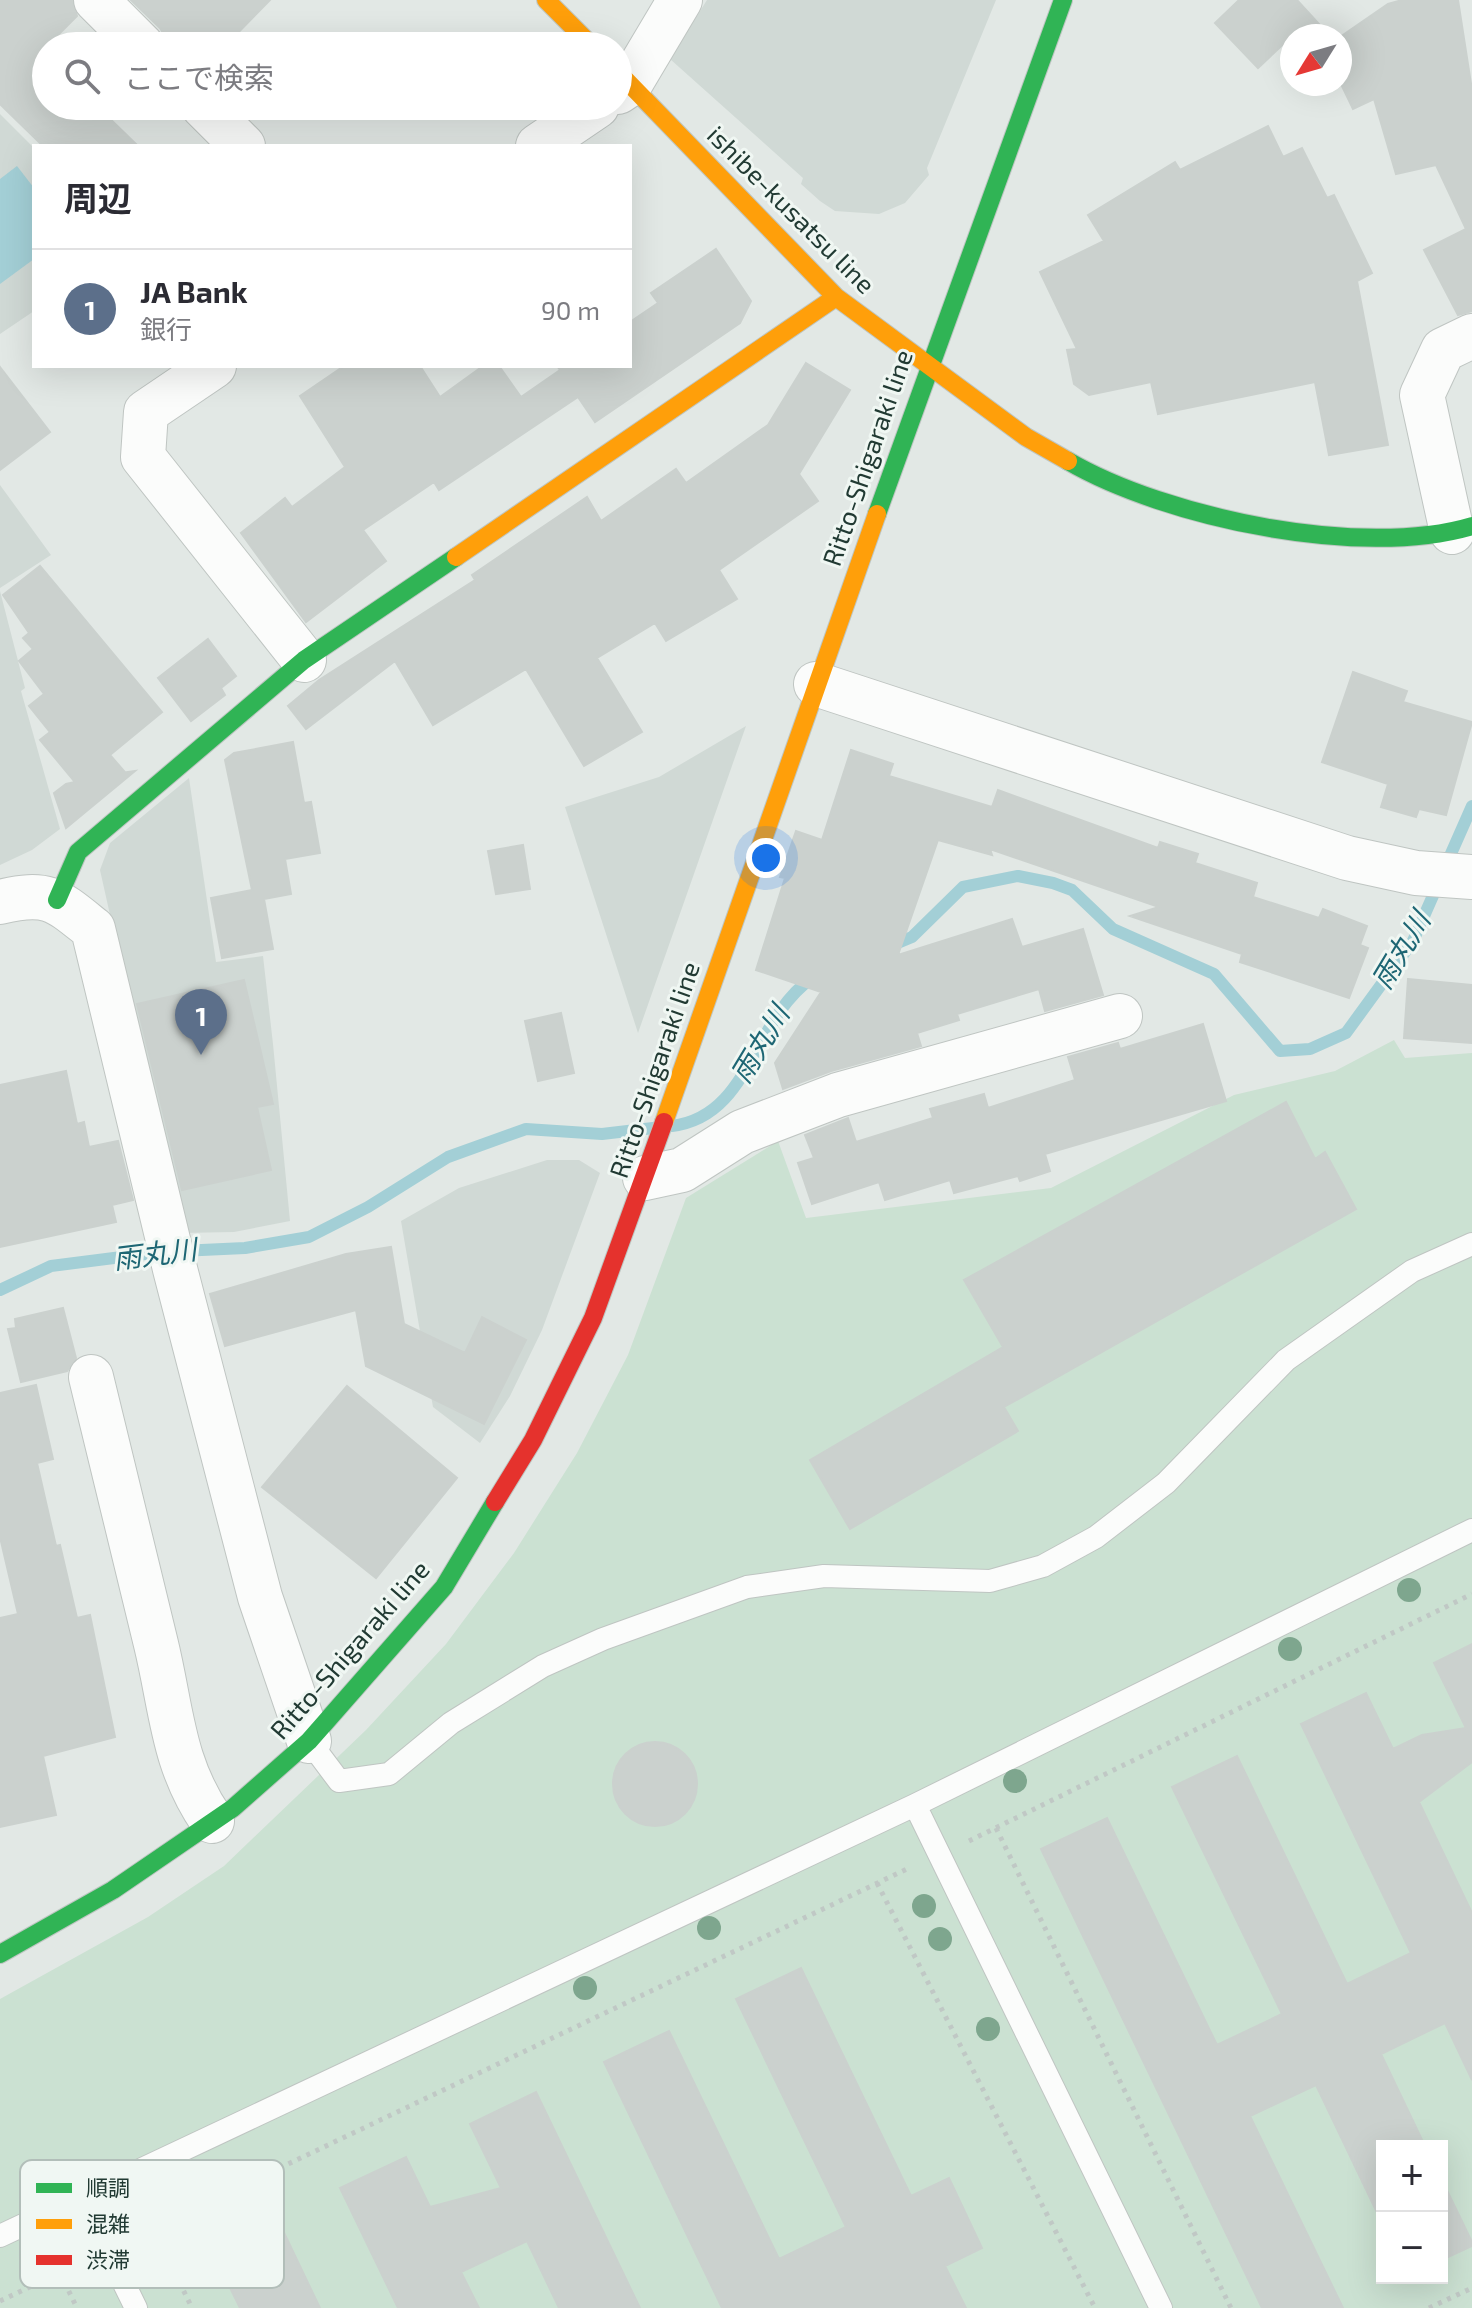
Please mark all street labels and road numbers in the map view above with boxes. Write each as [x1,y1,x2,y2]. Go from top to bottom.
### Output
street label: ishibe-kusatsu line [702,119,882,299]
street label: Ritto-Shigaraki line [815,345,918,570]
street label: Ritto-Shigaraki line [602,957,705,1182]
street label: Ritto-Shigaraki line [263,1553,435,1745]

